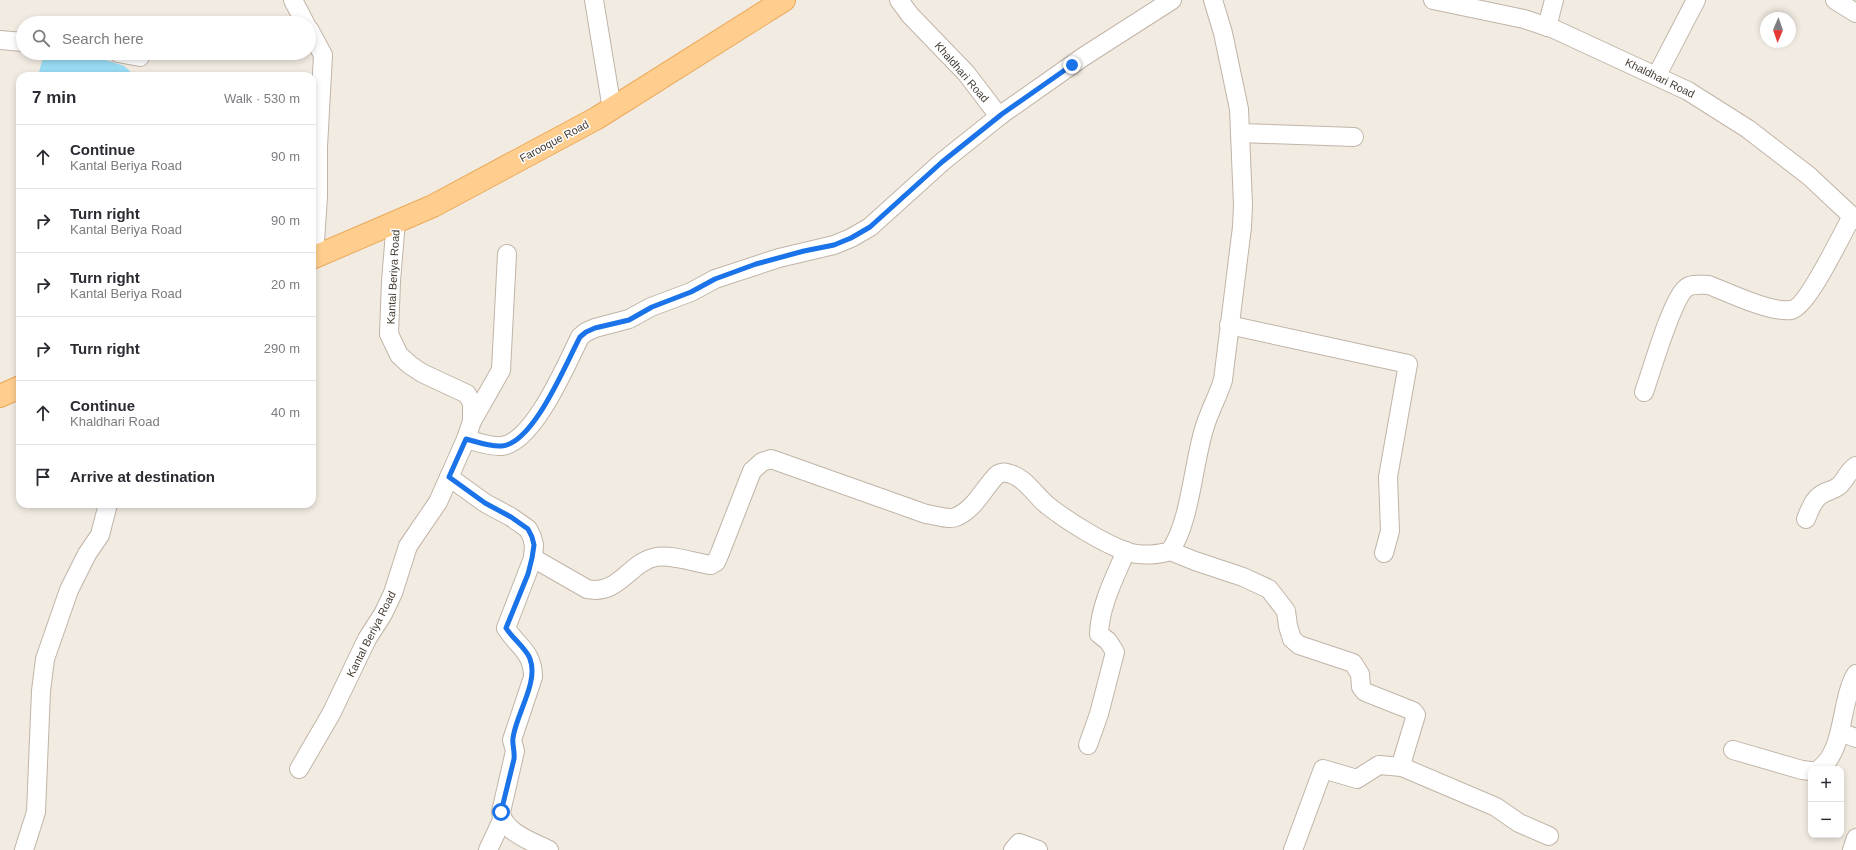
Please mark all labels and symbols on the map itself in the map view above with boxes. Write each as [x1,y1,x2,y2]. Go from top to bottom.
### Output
north arrow [1760,12,1796,48]
street label: Khaldhari Road [933,39,991,105]
route end [1063,56,1081,74]
street label: Khaldhari Road [1623,56,1697,100]
street label: Farooque Road [517,118,591,164]
street label: Kantal Beriya Road [385,229,401,325]
street label: Kantal Beriya Road [344,589,398,679]
route start [492,803,510,821]

